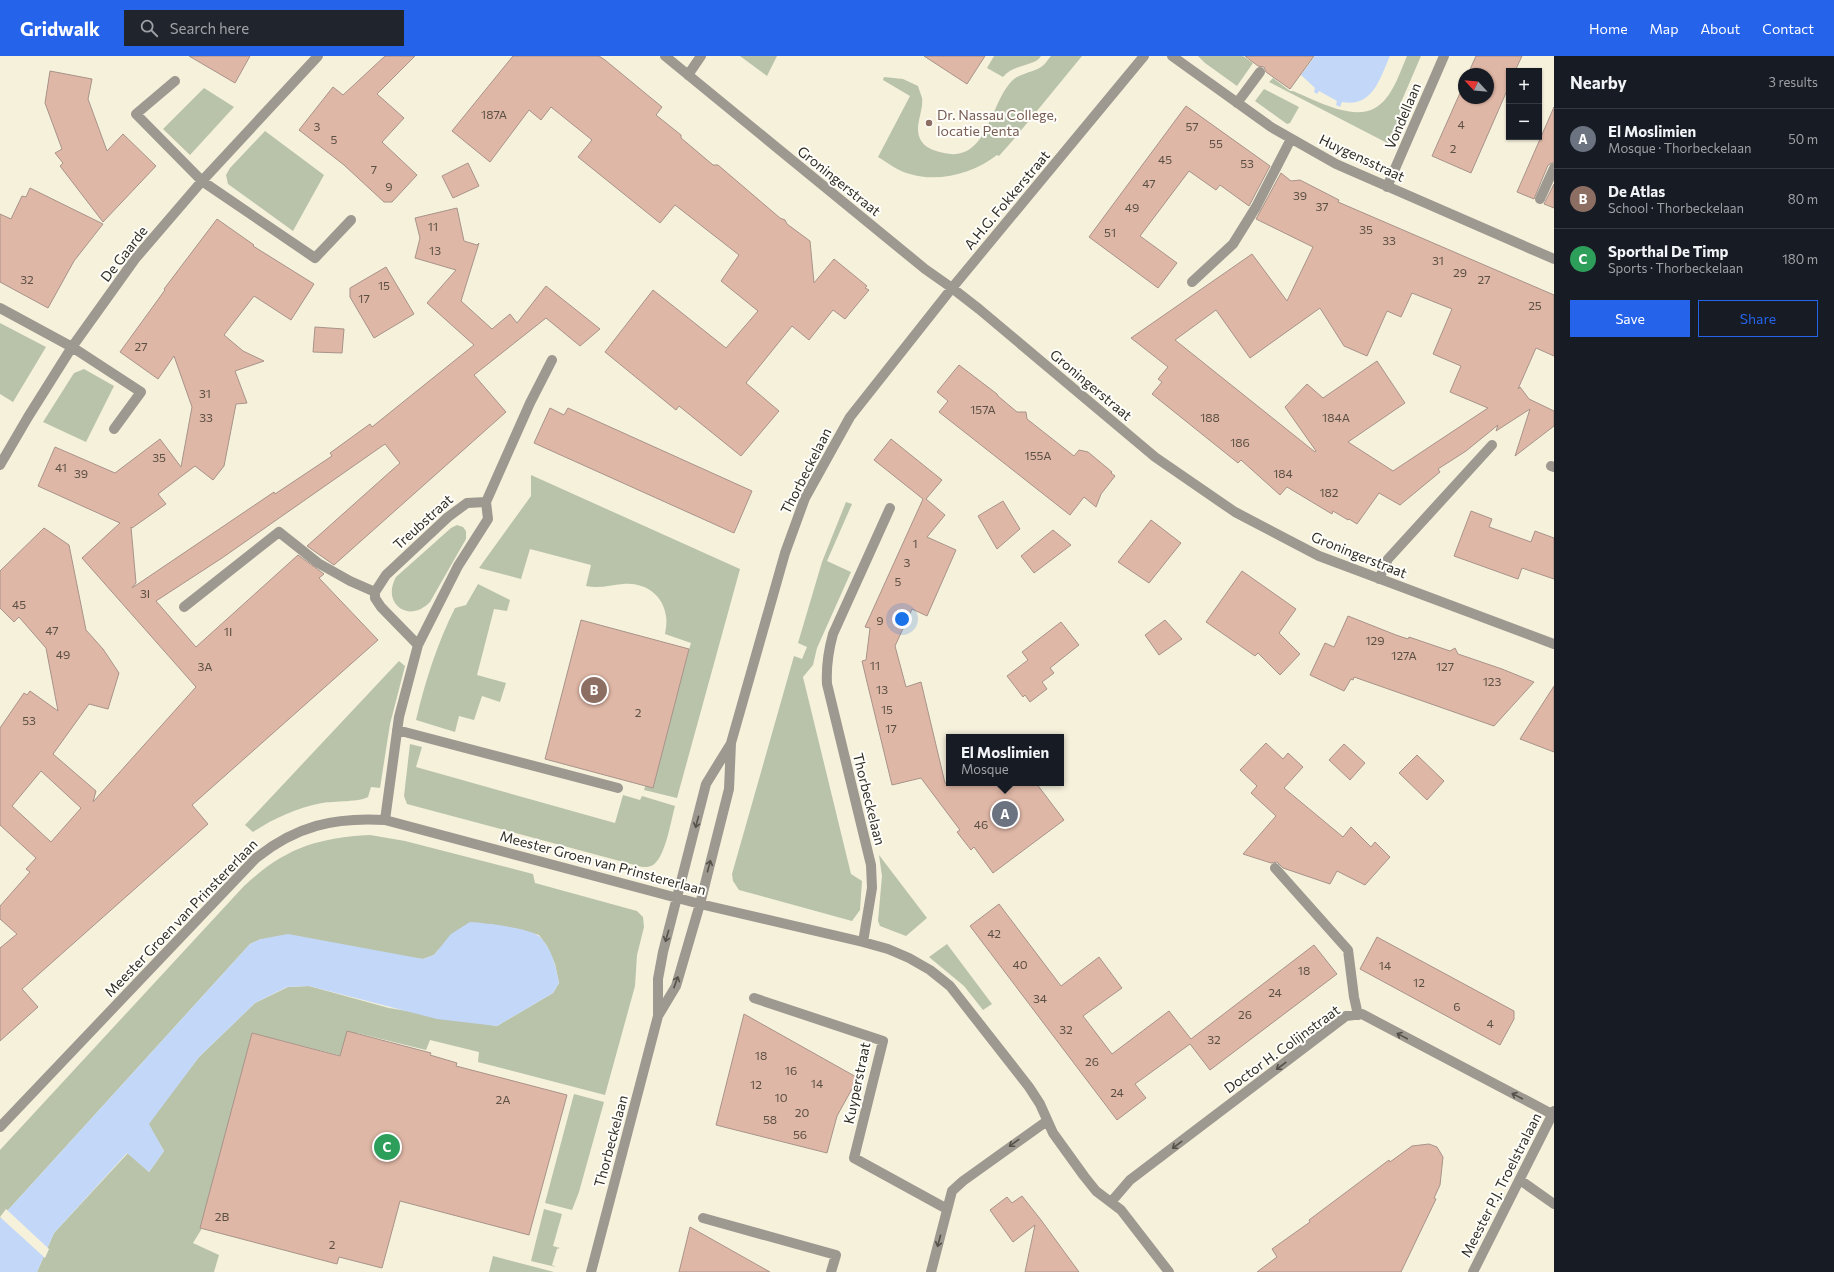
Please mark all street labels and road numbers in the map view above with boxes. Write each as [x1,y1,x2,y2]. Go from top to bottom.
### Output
street label: Vondellaan [1381,80,1424,151]
street label: Huygensstraat [1317,130,1408,185]
street label: Groningerstraat [794,142,884,219]
street label: A.H.G. Fokkerstraat [960,146,1053,253]
street label: De Gaarde [97,222,151,285]
street label: Groningerstraat [1047,345,1136,424]
street label: Thorbeckelaan [777,425,835,517]
street label: Treubstraat [389,490,456,553]
street label: Groningerstraat [1309,528,1410,582]
street label: Thorbeckelaan [850,751,889,847]
street label: Meester Groen van Prinstererlaan [498,827,708,898]
street label: Meester Groen van Prinstererlaan [101,835,261,1000]
street label: Doctor H. Colijnstraat [1220,1001,1343,1096]
street label: Kuyperstraat [840,1040,874,1125]
street label: Thorbeckelaan [590,1093,631,1189]
street label: Meester P.J. Troelstralaan [1457,1110,1544,1260]

